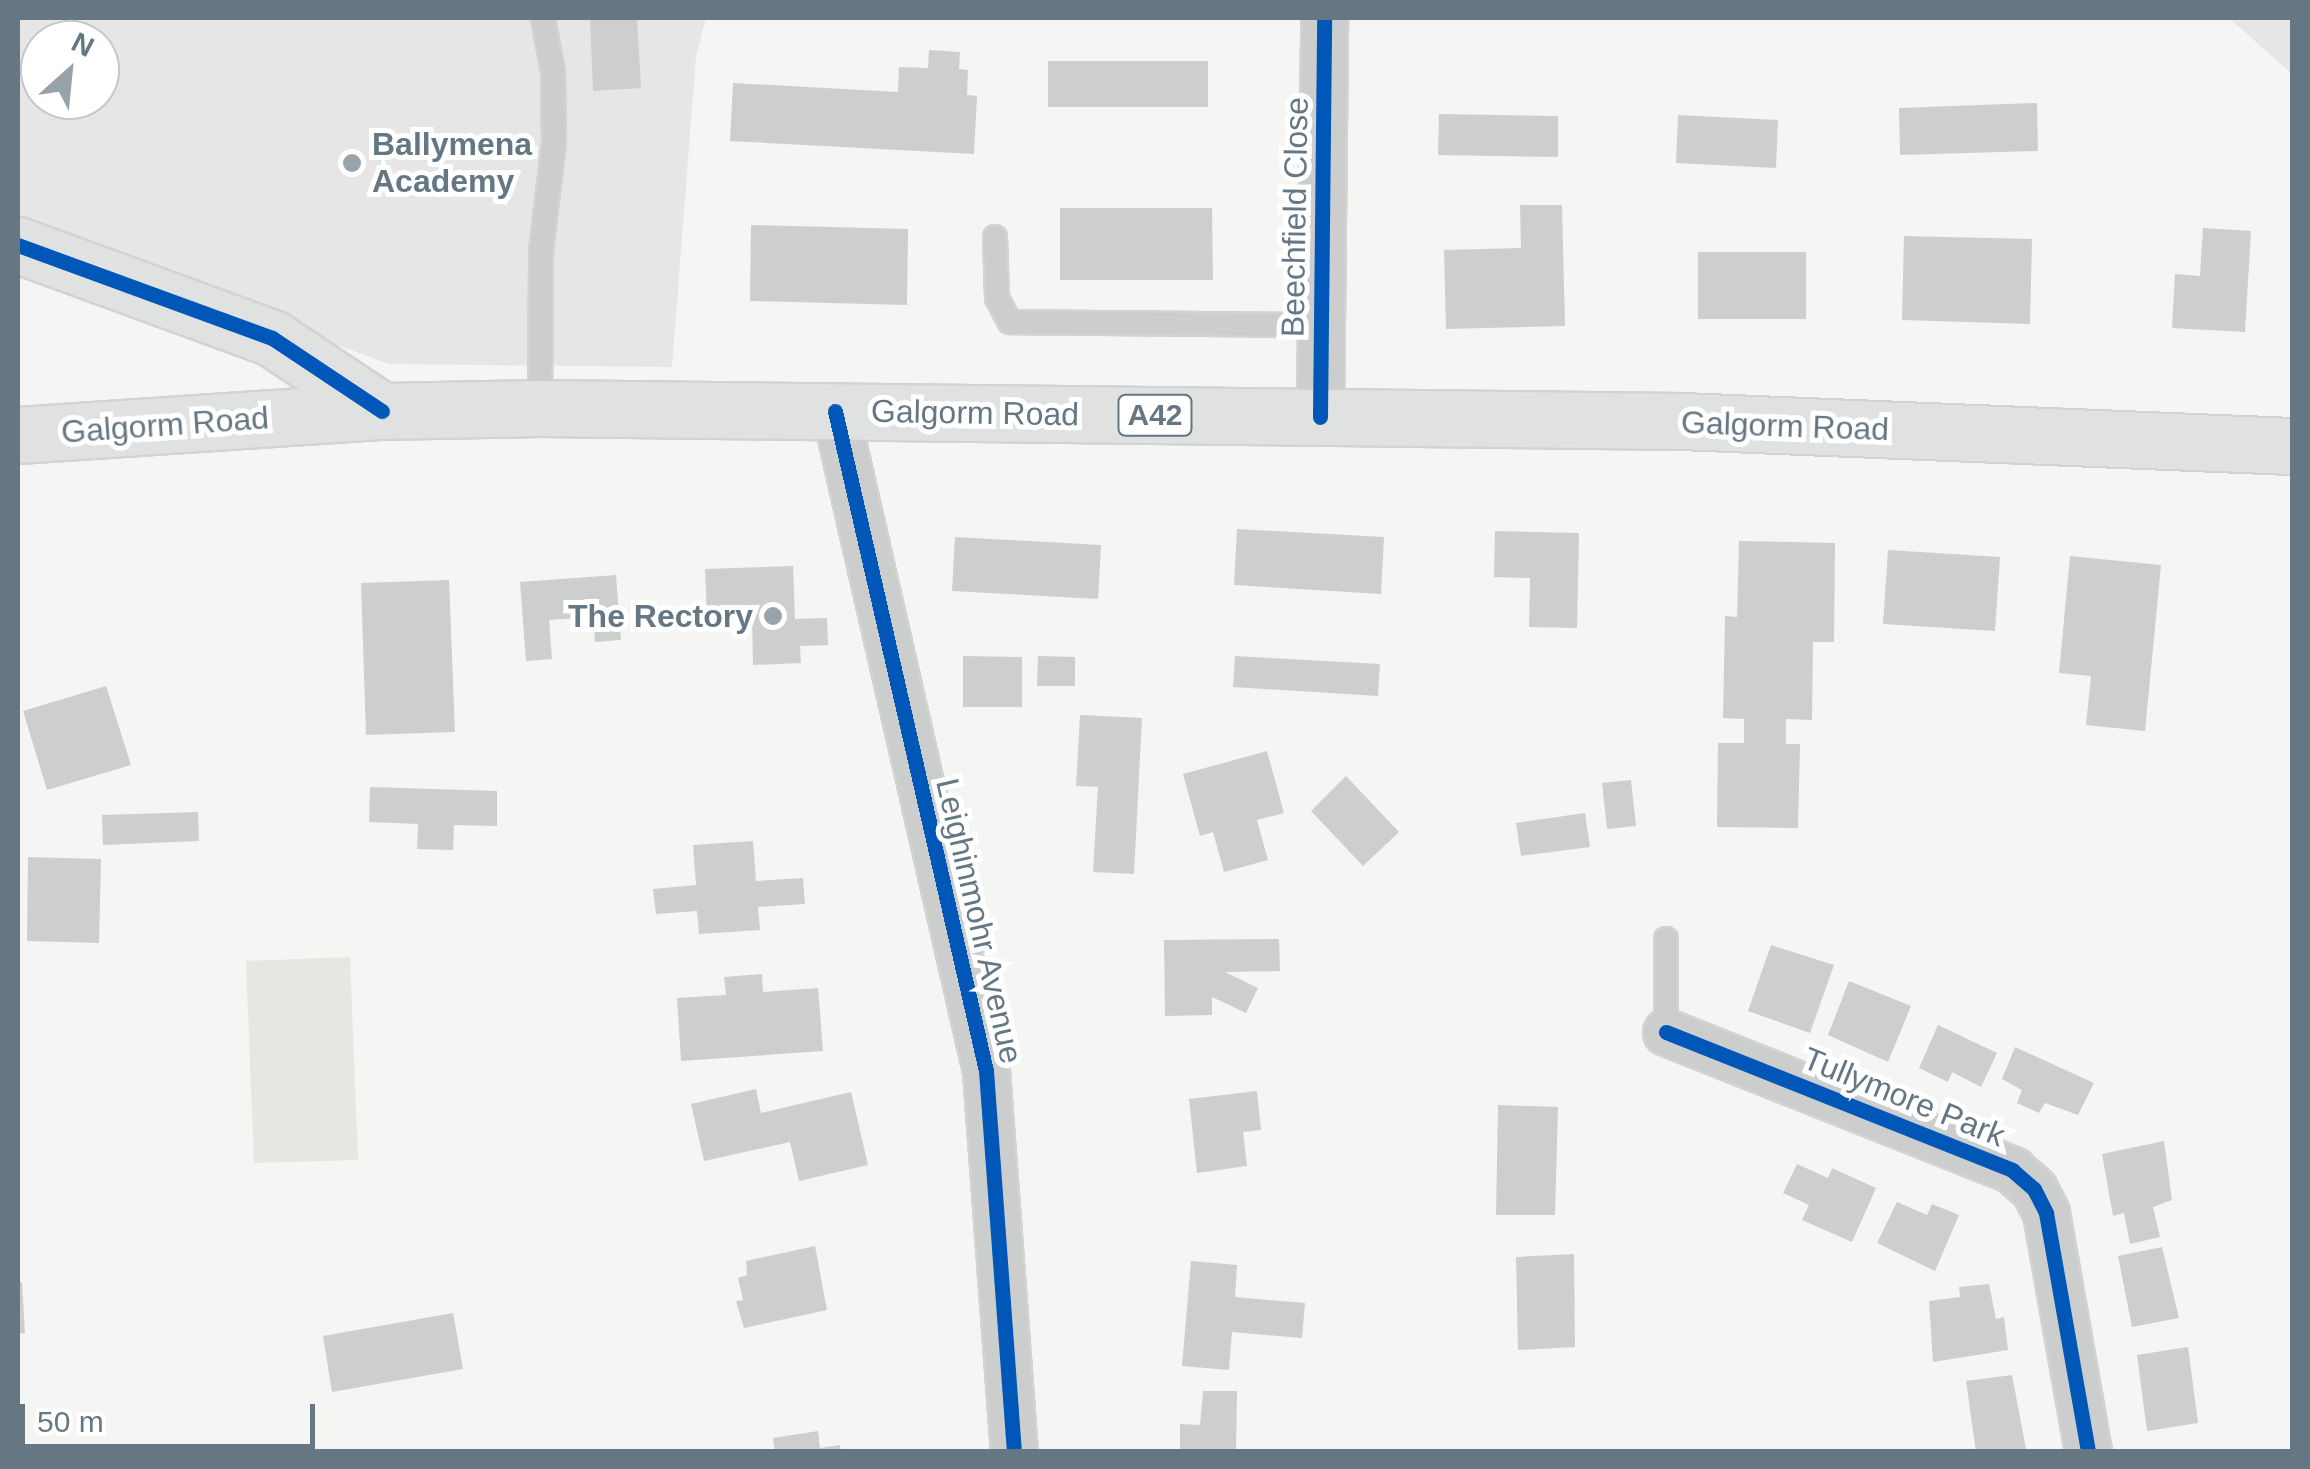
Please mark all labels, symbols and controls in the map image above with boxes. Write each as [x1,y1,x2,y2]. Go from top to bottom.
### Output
north arrow [20,20,120,120]
text: N [67,26,99,63]
street label: Beechfield Close [1274,97,1316,337]
place label: Ballymena Academy [372,126,532,201]
marker: Ballymena Academy [341,152,363,174]
road number: A42 [1115,390,1195,440]
street label: Galgorm Road [871,392,1079,434]
street label: Galgorm Road [60,399,270,451]
street label: Galgorm Road [1680,403,1890,449]
place label: The Rectory [568,597,753,635]
marker: The Rectory [762,605,784,627]
street label: Leighinmohr Avenue [927,774,1031,1068]
street label: Tullymore Park [1798,1039,2010,1155]
scale bar [25,1384,320,1446]
text: 50 m [37,1405,104,1438]

